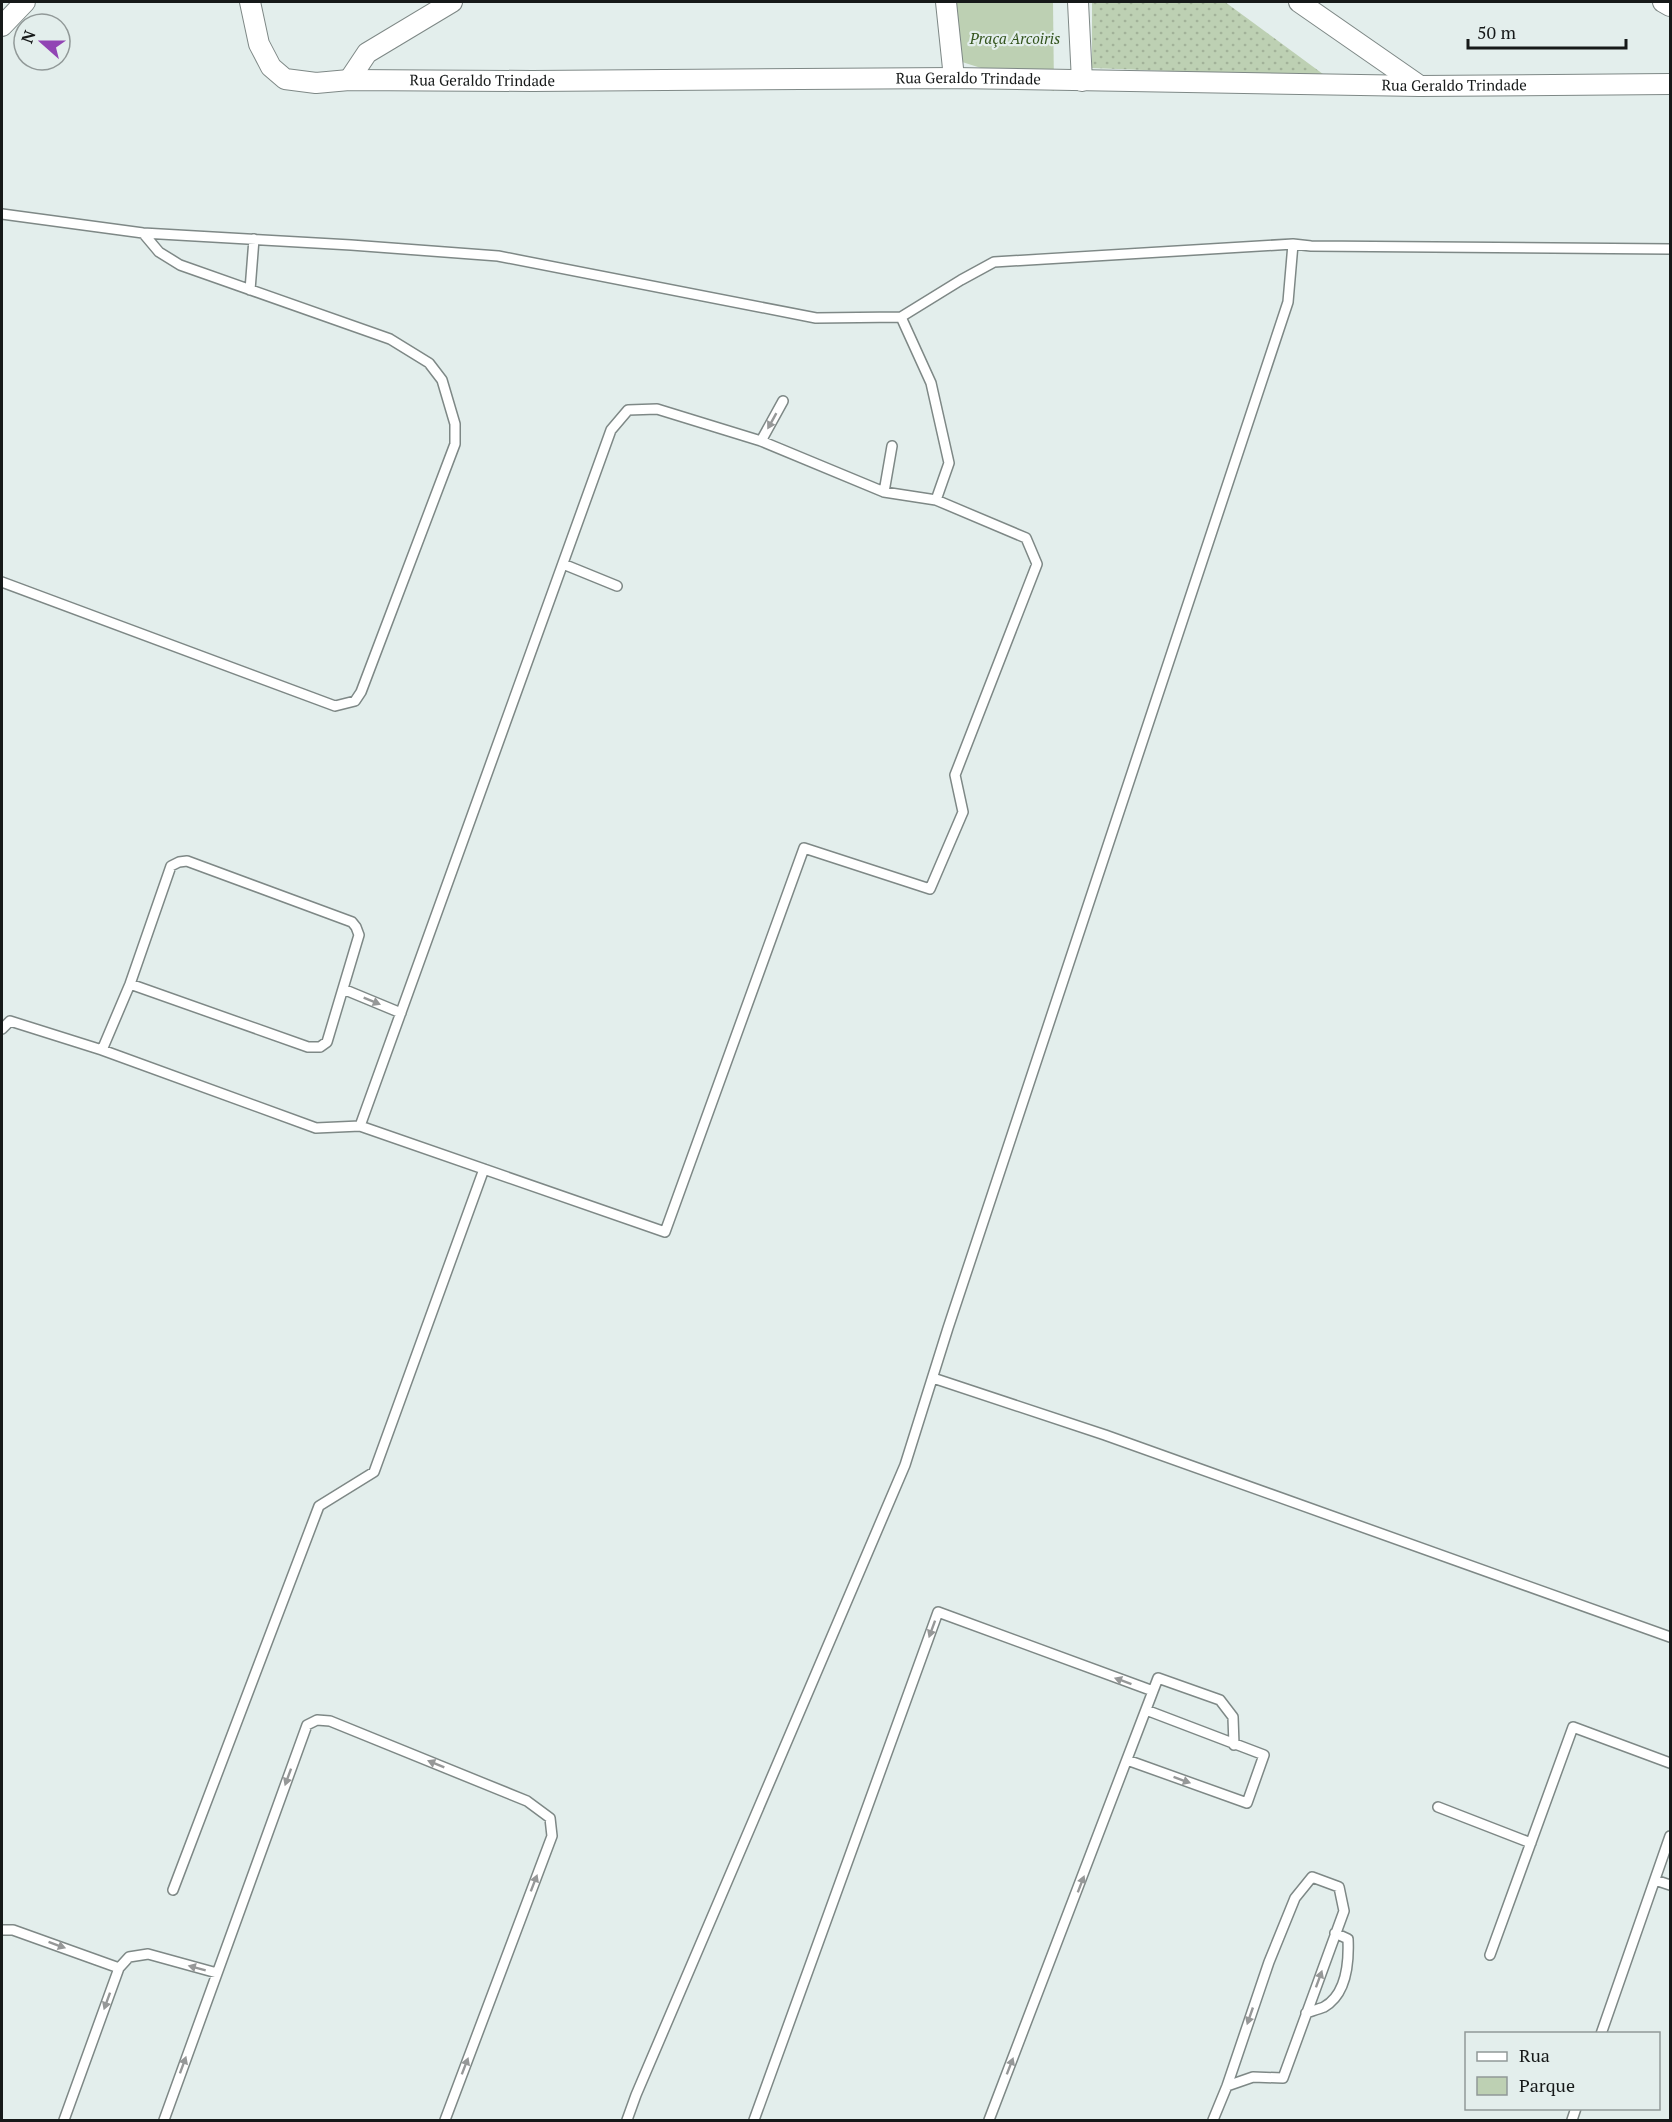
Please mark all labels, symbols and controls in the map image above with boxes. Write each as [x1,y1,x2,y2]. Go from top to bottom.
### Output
north arrow [12,12,72,72]
scale bar [1468,12,1626,50]
text: 50 m [1477,20,1517,44]
text: N [16,27,40,46]
park label: Praça Arcoiris [969,28,1060,48]
street label: Rua Geraldo Trindade [896,67,1041,88]
street label: Rua Geraldo Trindade [410,69,555,90]
street label: Rua Geraldo Trindade [1381,74,1527,95]
one-way arrow [767,413,777,430]
one-way arrow [363,996,381,1006]
one-way arrow [927,1620,936,1638]
one-way arrow [1114,1675,1132,1685]
one-way arrow [427,1759,445,1769]
one-way arrow [282,1768,292,1786]
one-way arrow [1173,1776,1191,1786]
one-way arrow [530,1874,540,1892]
one-way arrow [1076,1875,1086,1893]
one-way arrow [48,1941,66,1951]
one-way arrow [188,1963,206,1972]
one-way arrow [1314,1969,1324,1987]
one-way arrow [101,1993,111,2011]
one-way arrow [1245,2008,1254,2026]
legend [1465,2032,1660,2110]
text: Rua [1519,2043,1550,2067]
one-way arrow [179,2056,189,2074]
one-way arrow [461,2057,471,2075]
one-way arrow [1006,2057,1015,2075]
text: Parque [1519,2073,1575,2097]

